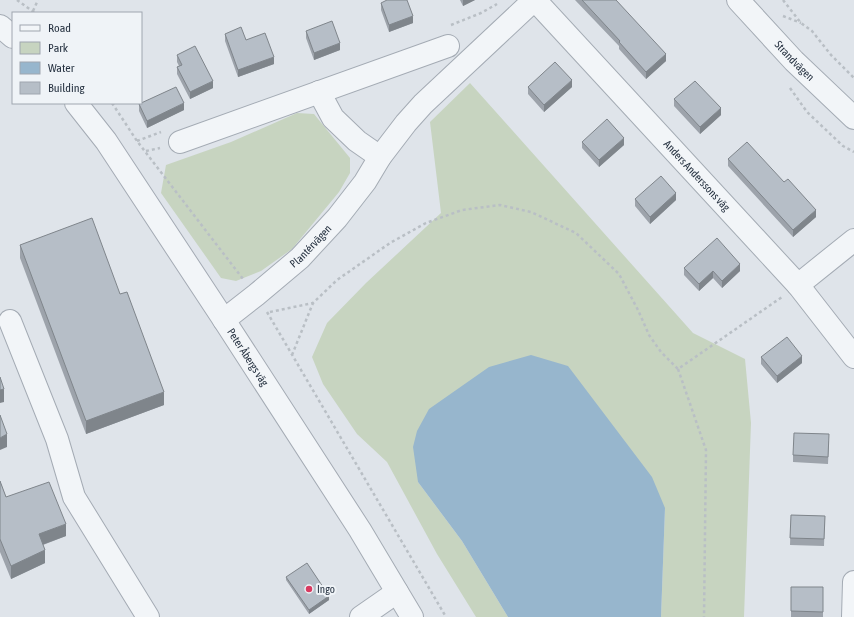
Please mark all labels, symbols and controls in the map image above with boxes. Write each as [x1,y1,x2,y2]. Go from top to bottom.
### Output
legend [12,12,142,104]
text: Road [48,21,71,35]
street label: Strandvägen [772,38,817,83]
text: Park [48,41,69,55]
text: Water [48,61,75,75]
text: Building [48,81,86,95]
street label: Anders Anderssons väg [662,138,733,214]
street label: Plantérvägen [287,222,334,270]
street label: Peter Åbergs väg [225,326,271,388]
place label: Ingo [317,583,335,595]
marker: Ingo [304,584,314,594]

